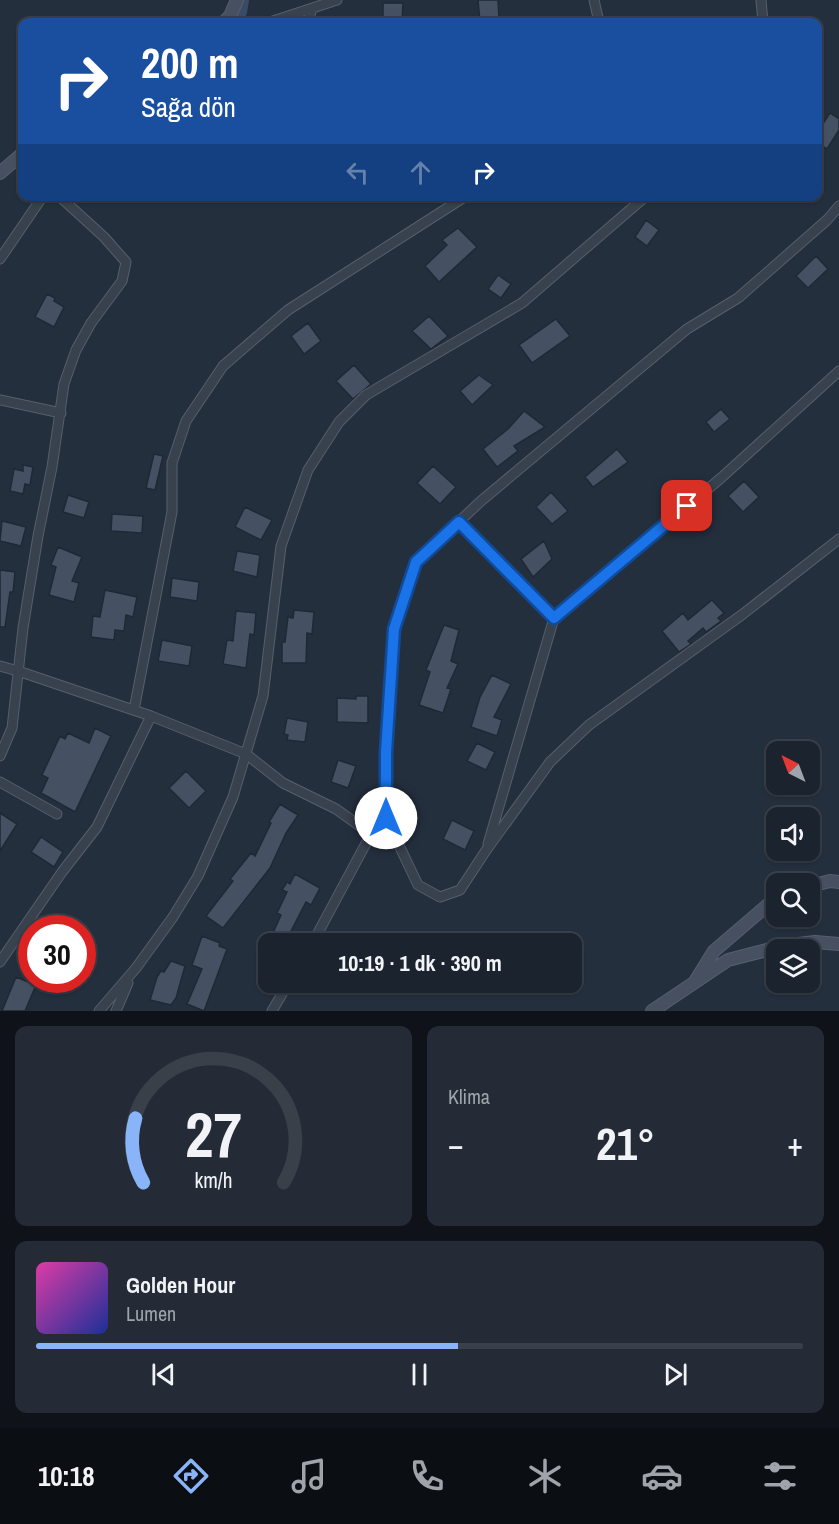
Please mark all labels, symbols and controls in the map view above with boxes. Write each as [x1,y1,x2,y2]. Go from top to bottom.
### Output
text: 200 m [141,35,239,91]
icon: right [42,42,120,120]
text: Sağa dön [141,89,236,125]
icon: left [341,156,374,189]
icon: ahead [404,156,437,189]
icon: right [467,156,500,189]
pin [661,480,712,531]
icon: arrive [670,489,703,522]
north arrow [766,741,820,795]
map controls [766,741,820,993]
position arrow [354,786,418,850]
button: sound [766,807,820,861]
button: search [766,873,820,927]
speed limit sign: 30 [18,915,96,993]
button: layers [766,939,820,993]
text: 10:19 · 1 dk · 390 m [338,948,502,978]
text: Klima [448,1083,490,1110]
text: 27 [185,1092,242,1176]
text: 21° [596,1113,655,1174]
text: − [448,1122,464,1166]
text: + [787,1122,803,1166]
text: km/h [194,1166,233,1195]
text: Golden Hour [126,1270,235,1300]
text: Lumen [126,1300,176,1327]
icon: previous [147,1358,180,1391]
icon: pause [403,1358,436,1391]
icon: next [659,1358,692,1391]
icon: directions [170,1455,212,1497]
icon: music [288,1455,330,1497]
icon: phone [406,1455,448,1497]
icon: climate [524,1455,566,1497]
icon: car [641,1455,683,1497]
icon: filters [759,1455,801,1497]
text: 10:18 [38,1458,95,1494]

